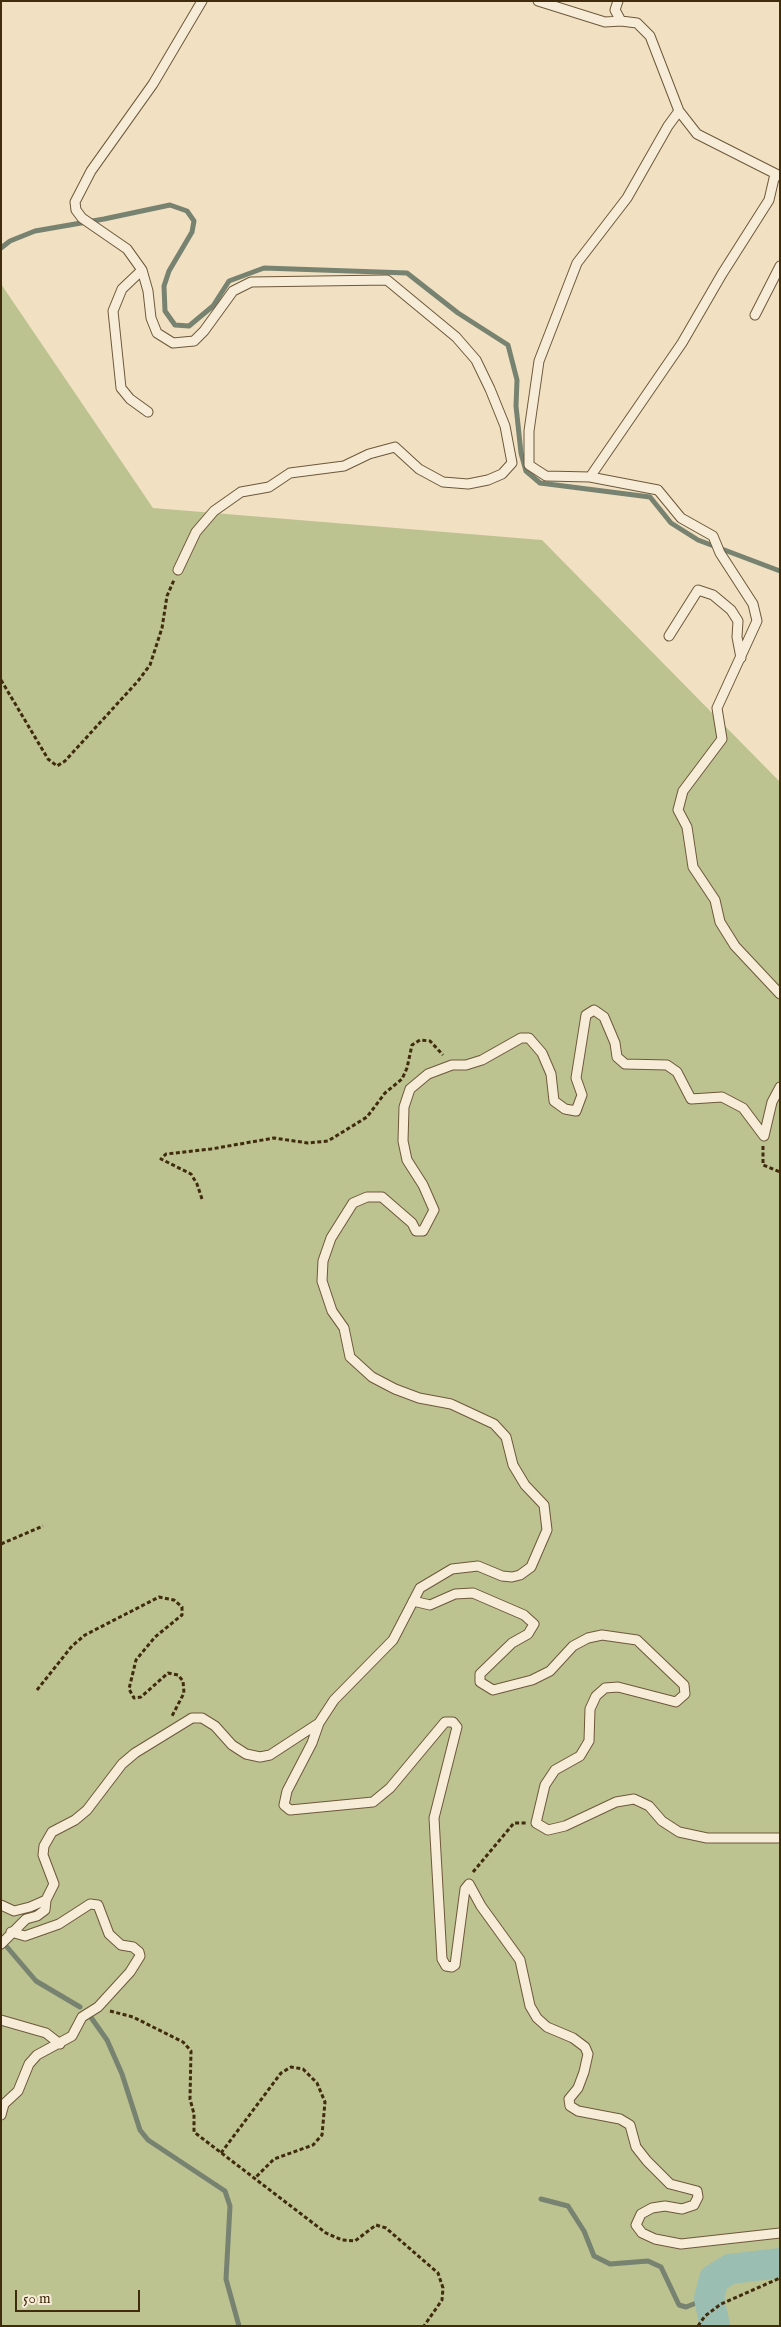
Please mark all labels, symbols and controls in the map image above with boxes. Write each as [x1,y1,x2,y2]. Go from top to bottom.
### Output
scale bar [18,2280,142,2312]
text: 50 m [23,2289,51,2308]

